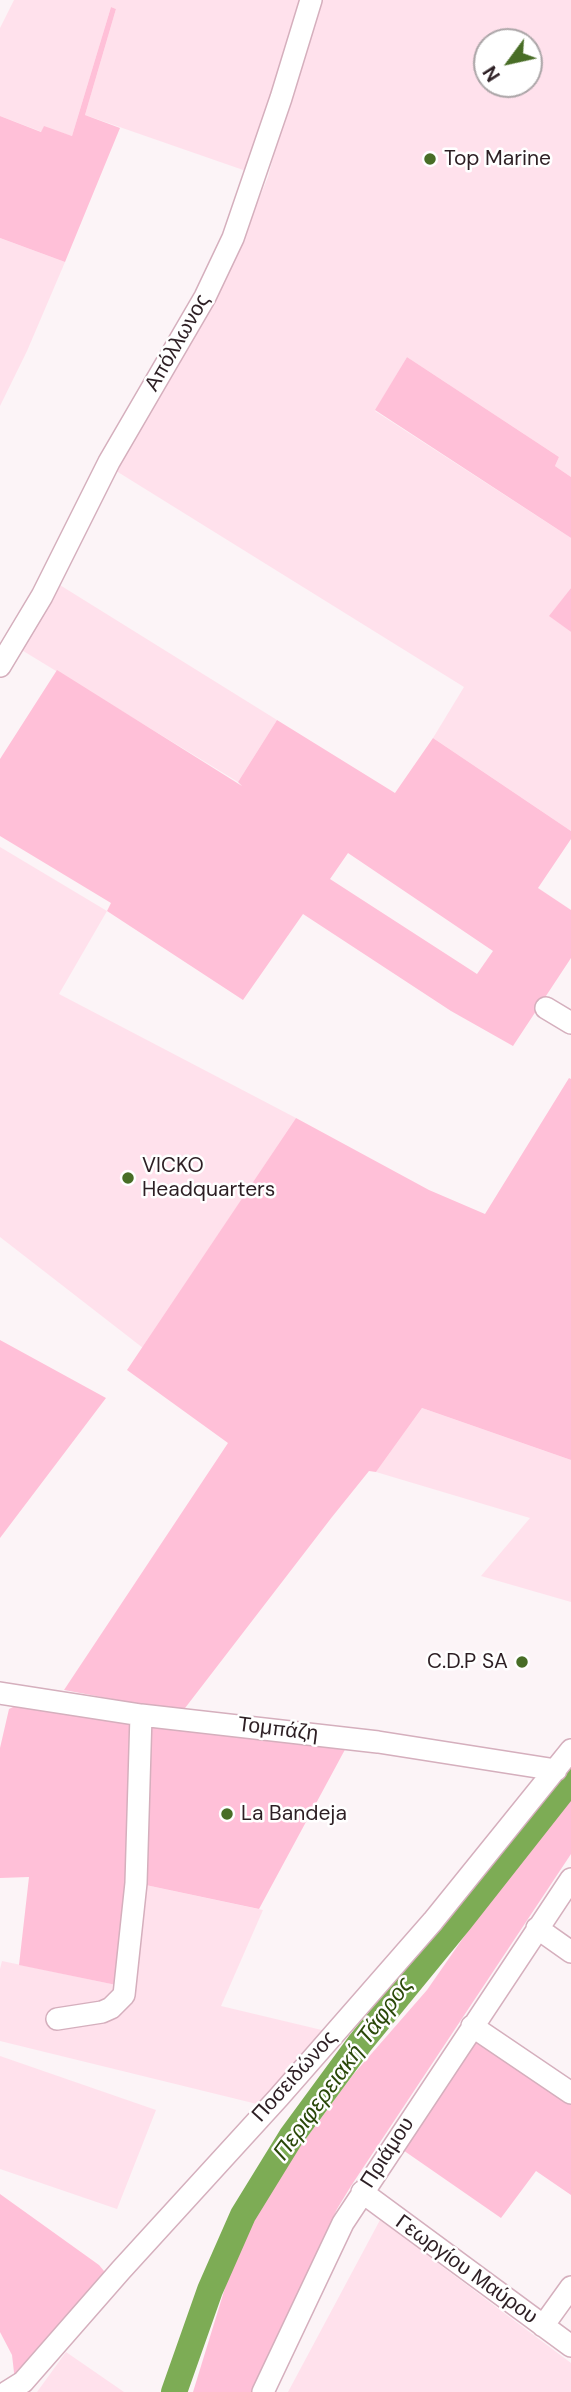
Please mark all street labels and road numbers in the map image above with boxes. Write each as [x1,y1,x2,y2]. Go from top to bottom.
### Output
street label: Απόλλωνος [140,290,216,396]
street label: Τομπάζη [236,1713,320,1747]
street label: Ποσειδώνος [247,2026,343,2128]
street label: Πριάμου [356,2113,420,2193]
street label: Γεωργίου Μαύρου [390,2210,542,2330]

